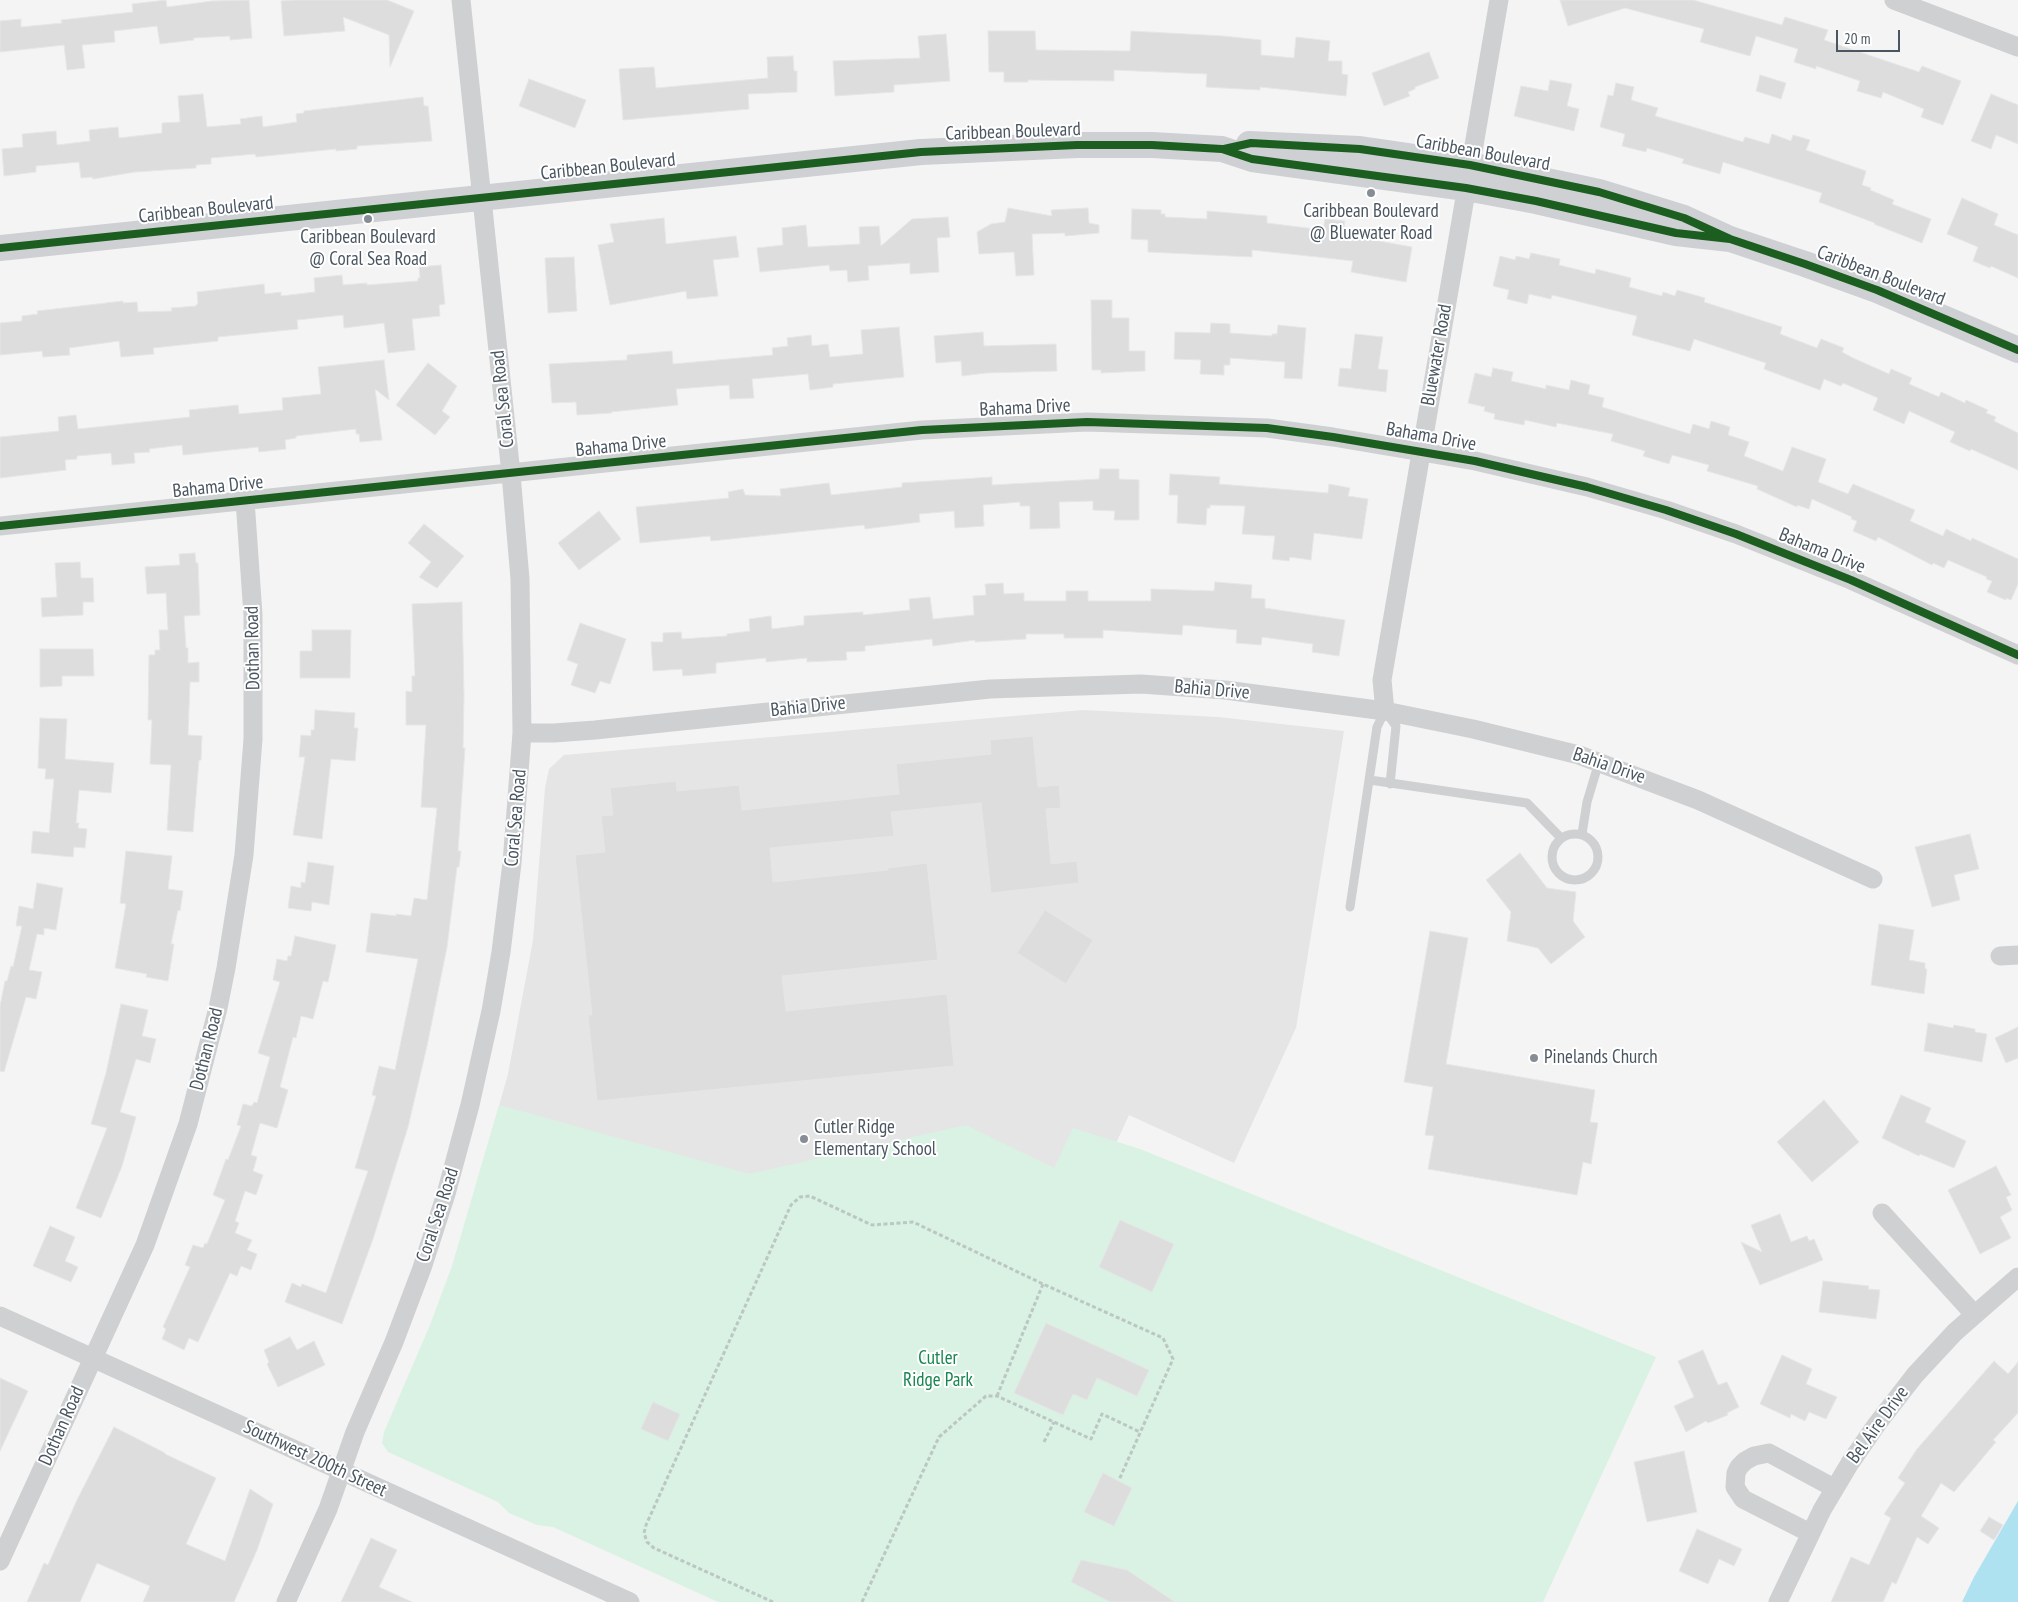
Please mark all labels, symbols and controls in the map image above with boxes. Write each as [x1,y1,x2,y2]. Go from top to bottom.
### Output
scale bar [1838,20,1902,52]
text: 20 m [1844,29,1870,48]
street label: Caribbean Boulevard [945,118,1081,146]
street label: Caribbean Boulevard [1414,130,1552,176]
street label: Caribbean Boulevard [539,149,677,185]
marker: Caribbean Boulevard @ Bluewater Road [1365,187,1377,199]
street label: Caribbean Boulevard [137,192,275,228]
place label: Caribbean Boulevard @ Bluewater Road [1303,201,1439,245]
marker: Caribbean Boulevard @ Coral Sea Road [362,213,374,225]
place label: Caribbean Boulevard @ Coral Sea Road [300,227,436,271]
street label: Caribbean Boulevard [1814,241,1948,311]
street label: Bluewater Road [1417,302,1457,408]
street label: Coral Sea Road [487,349,519,449]
street label: Bahama Drive [979,394,1071,422]
street label: Bahama Drive [1384,418,1478,456]
street label: Bahama Drive [575,430,667,462]
street label: Bahama Drive [172,471,264,503]
street label: Bahama Drive [1776,523,1868,579]
street label: Dothan Road [241,606,265,690]
street label: Bahia Drive [1174,675,1250,705]
street label: Bahia Drive [769,692,847,722]
street label: Bahia Drive [1570,743,1648,789]
street label: Coral Sea Road [500,768,532,868]
street label: Dothan Road [186,1005,228,1093]
place label: Pinelands Church [1544,1047,1658,1069]
marker: Pinelands Church [1528,1052,1540,1064]
place label: Cutler Ridge Elementary School [814,1117,936,1161]
marker: Cutler Ridge Elementary School [798,1133,810,1145]
street label: Coral Sea Road [412,1165,464,1265]
park label: Cutler Ridge Park [903,1348,973,1392]
street label: Bel Aire Drive [1842,1382,1914,1468]
street label: Dothan Road [34,1383,90,1469]
street label: Southwest 200th Street [240,1416,390,1502]

